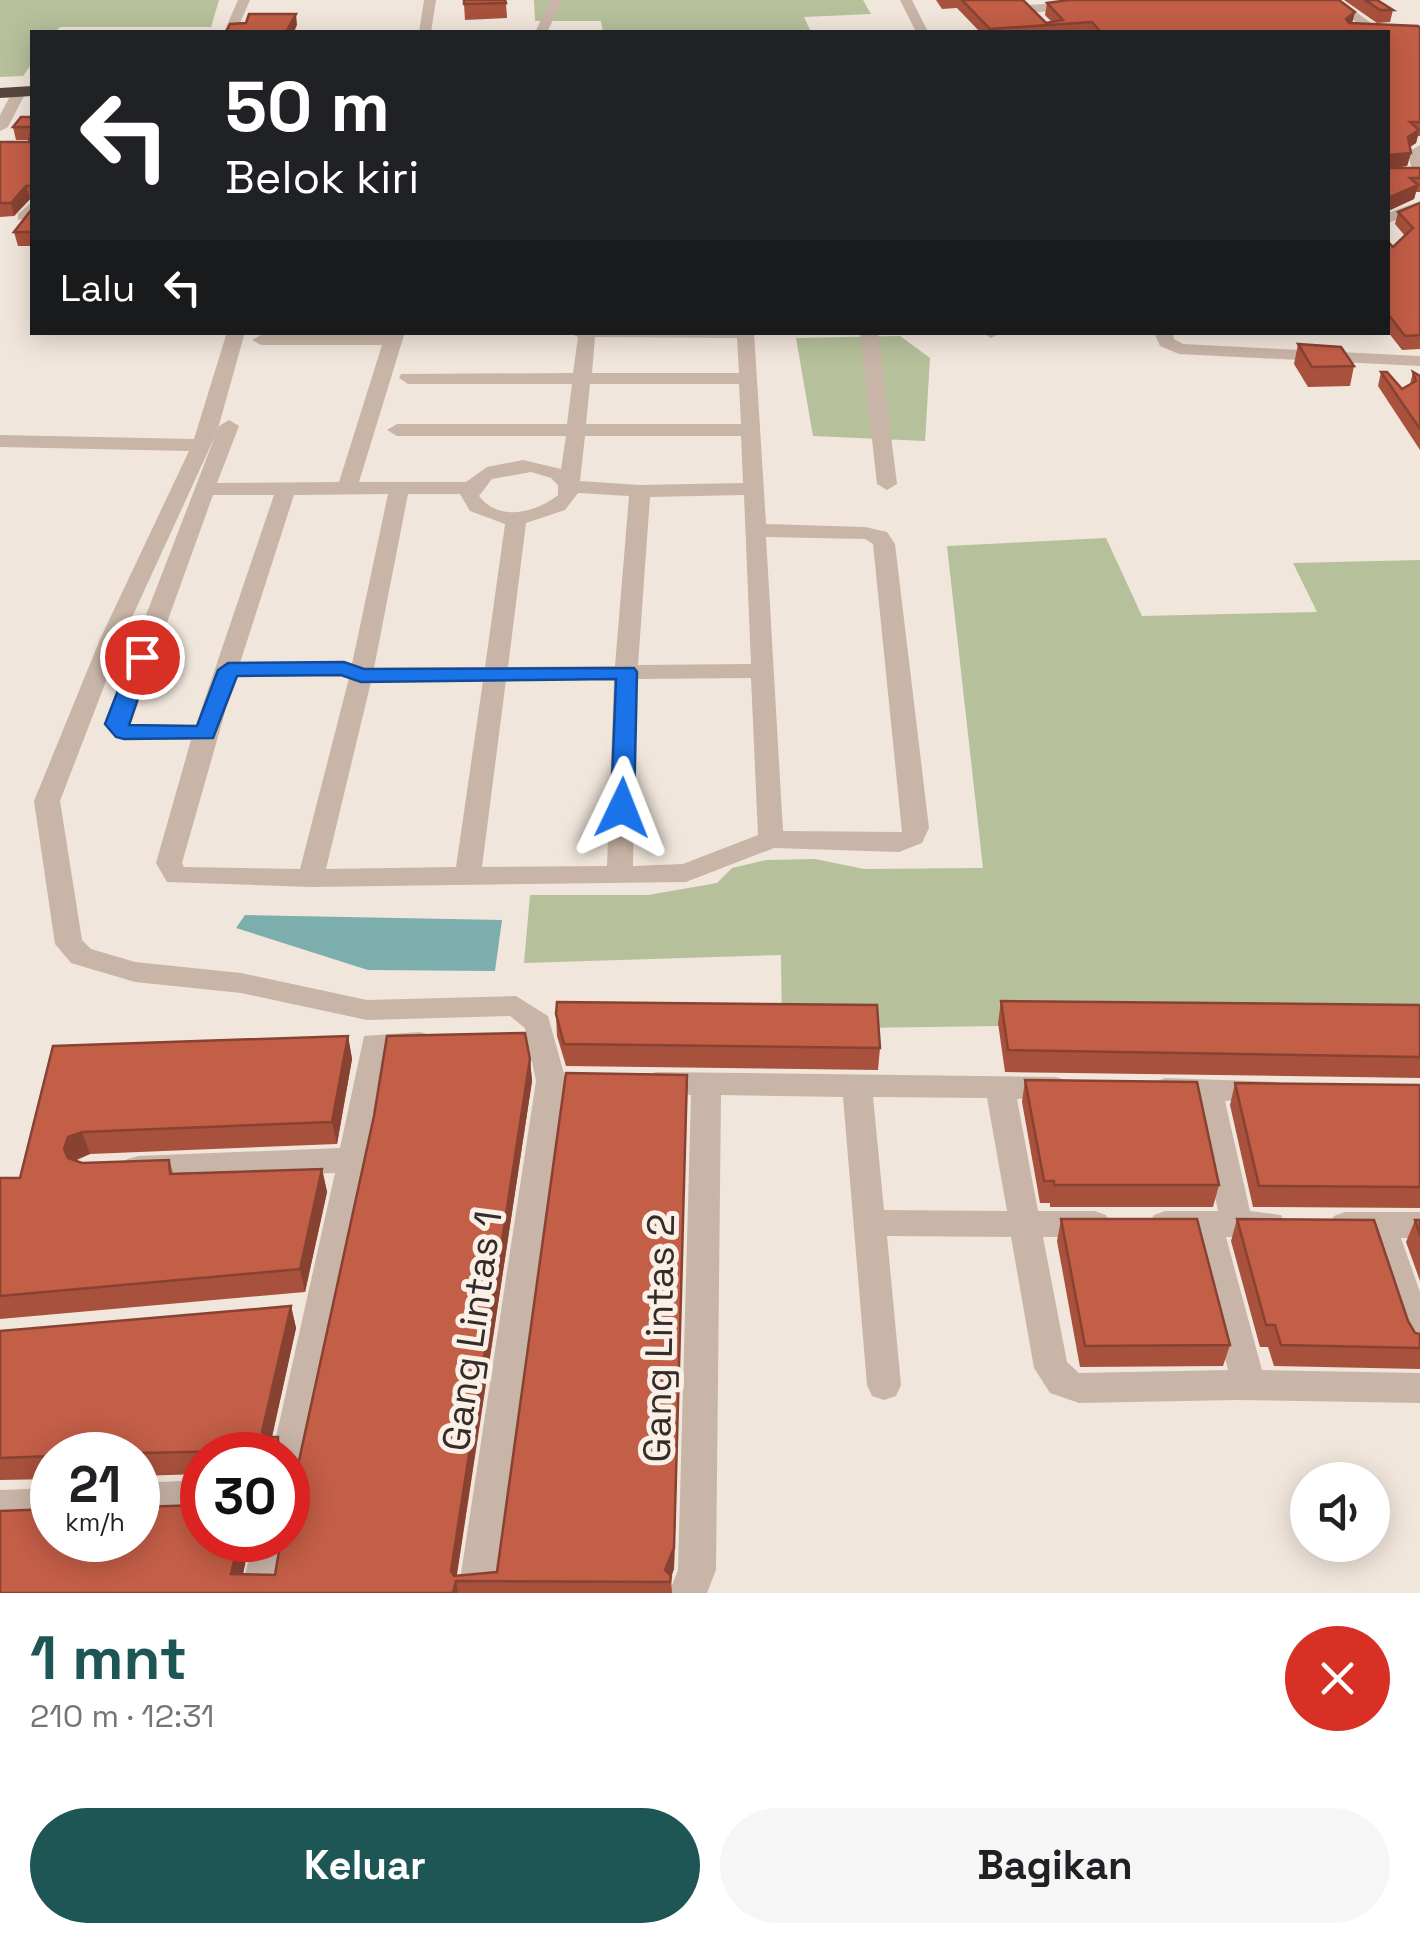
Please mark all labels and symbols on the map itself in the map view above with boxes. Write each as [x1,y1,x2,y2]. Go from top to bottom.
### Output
pin [100,615,185,700]
position arrow [570,756,674,860]
street label: Gang Lintas 1 [431,1208,513,1454]
street label: Gang Lintas 2 [633,1213,685,1463]
speed limit sign: 30 [180,1432,310,1562]

